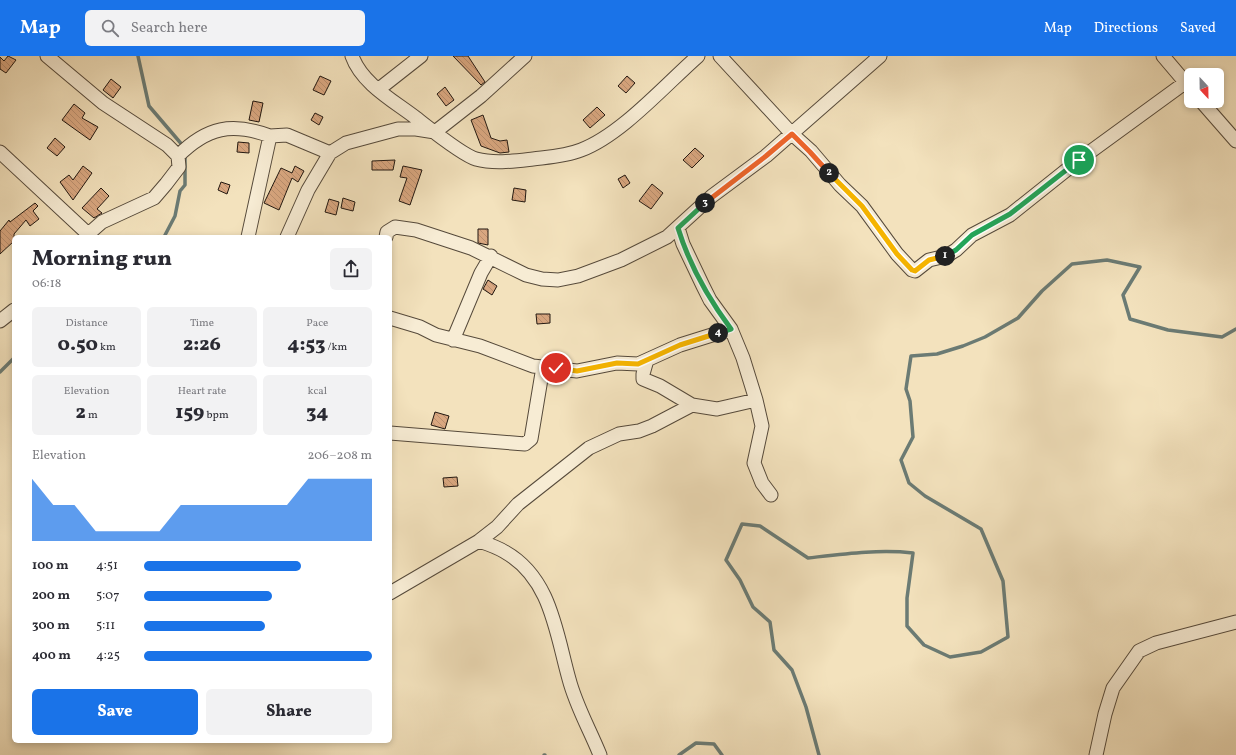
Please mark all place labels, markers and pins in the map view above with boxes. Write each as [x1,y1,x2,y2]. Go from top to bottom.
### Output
pin [1062,143,1096,177]
pin: 2 [819,163,839,183]
pin: 3 [695,193,715,213]
pin: 1 [935,246,955,266]
pin: 4 [708,323,728,343]
pin [539,351,573,385]

